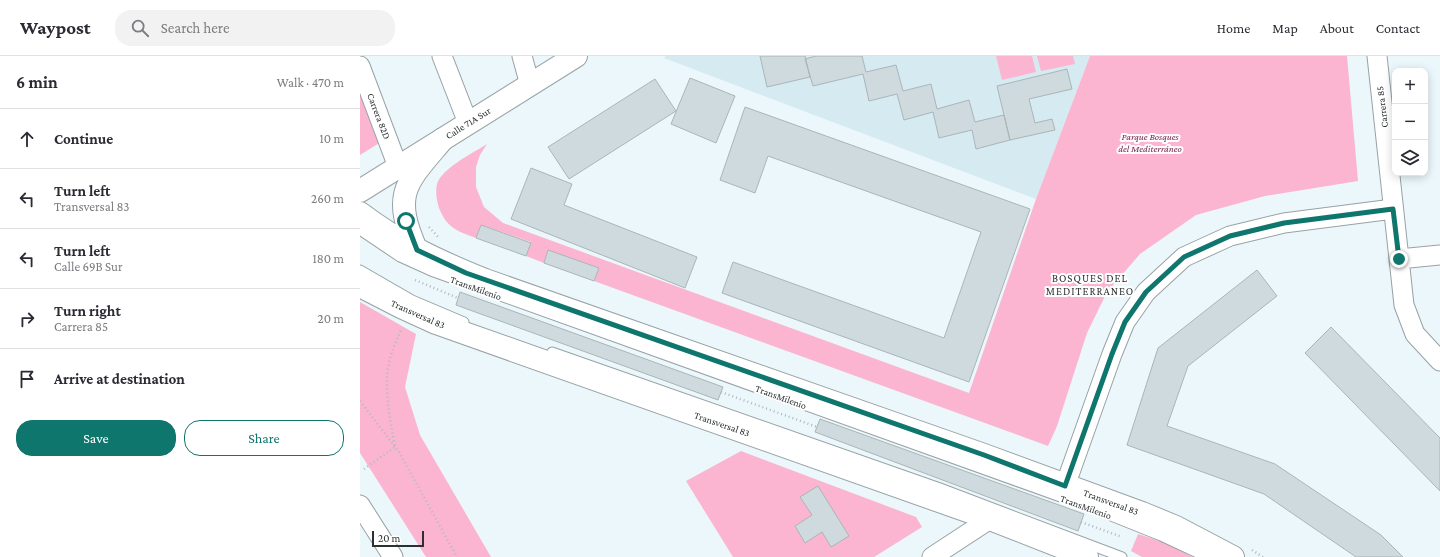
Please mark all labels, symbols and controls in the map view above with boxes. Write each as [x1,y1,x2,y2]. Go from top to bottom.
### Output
search box [115,10,395,46]
text: Waypost [20,17,91,38]
icon: search [129,17,151,39]
text: Search here [161,20,229,36]
text: Home [1217,20,1250,36]
text: Map [1272,20,1298,36]
text: About [1320,20,1354,36]
text: Contact [1376,20,1420,36]
map controls [1392,68,1428,176]
button: + [1392,68,1428,104]
text: 6 min [16,73,58,92]
text: Walk · 470 m [277,75,344,90]
street label: Carrera 85 [1374,85,1390,128]
street label: Carrera 82D [365,91,393,141]
button: − [1392,104,1428,140]
street label: Calle 71A Sur [443,105,493,141]
icon: ahead [16,128,38,150]
text: Continue [54,131,113,147]
text: 10 m [319,131,344,146]
park label: Parque Bosques del Mediterráneo [1118,131,1182,154]
button: layers [1392,140,1428,176]
text: Turn left [54,183,110,199]
icon: left [16,188,38,210]
text: 260 m [311,191,344,206]
text: Transversal 83 [54,199,129,214]
route start [397,212,415,230]
text: Turn left [54,243,110,259]
icon: left [16,248,38,270]
route end [1390,250,1408,268]
text: 180 m [312,251,344,266]
text: Calle 69B Sur [54,259,123,274]
district label: BOSQUES DEL MEDITERRANEO [1046,272,1134,297]
street label: TransMilenio [449,274,503,302]
street label: Transversal 83 [389,297,447,331]
text: Turn right [54,303,121,319]
icon: right [16,308,38,330]
text: 20 m [318,311,344,326]
text: Carrera 85 [54,319,108,334]
icon: arrive [16,368,38,390]
text: Arrive at destination [54,371,185,387]
street label: TransMilenio [754,383,808,411]
street label: Transversal 83 [693,409,751,439]
button: Save [16,420,176,456]
button: Share [184,420,344,456]
street label: Transversal 83 [1082,487,1140,517]
street label: TransMilenio [1059,493,1113,521]
scale bar [372,529,424,548]
text: 20 m [378,532,400,544]

